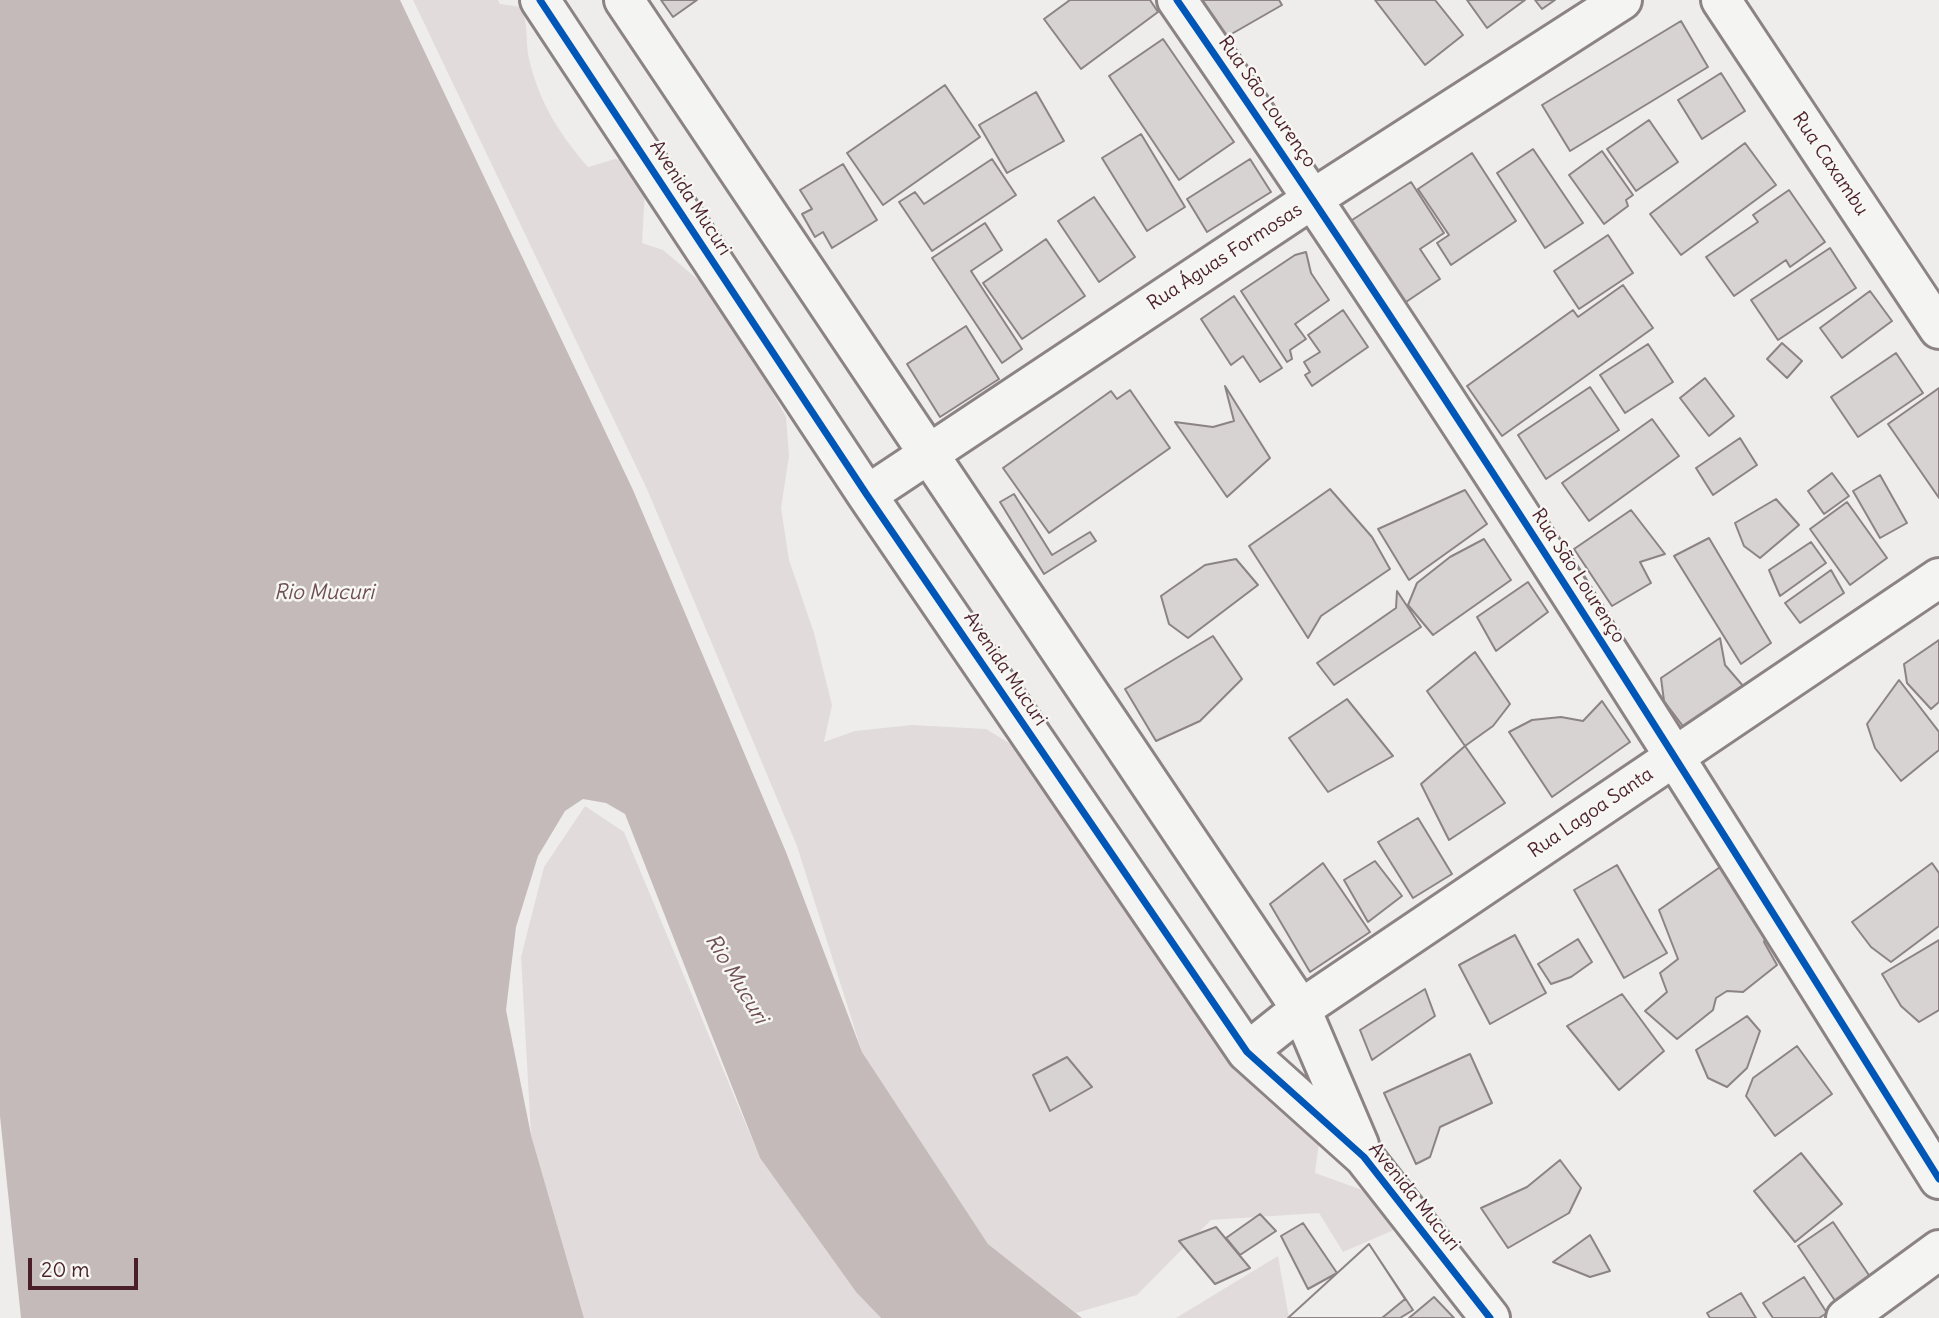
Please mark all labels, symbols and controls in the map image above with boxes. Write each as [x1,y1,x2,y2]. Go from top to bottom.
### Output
street label: Rua São Lourenço [1213,32,1321,172]
street label: Rua Caxambu [1787,108,1873,220]
street label: Avenida Mucuri [644,136,736,260]
street label: Rua Águas Formosas [1143,198,1307,316]
street label: Rua São Lourenço [1526,505,1630,647]
water label: Rio Mucuri [274,580,374,606]
street label: Avenida Mucuri [959,608,1051,730]
street label: Rua Lagoa Santa [1524,763,1658,863]
water label: Rio Mucuri [699,930,773,1028]
street label: Avenida Mucuri [1363,1138,1465,1256]
scale bar [32,1244,142,1288]
text: 20 m [41,1256,90,1283]

